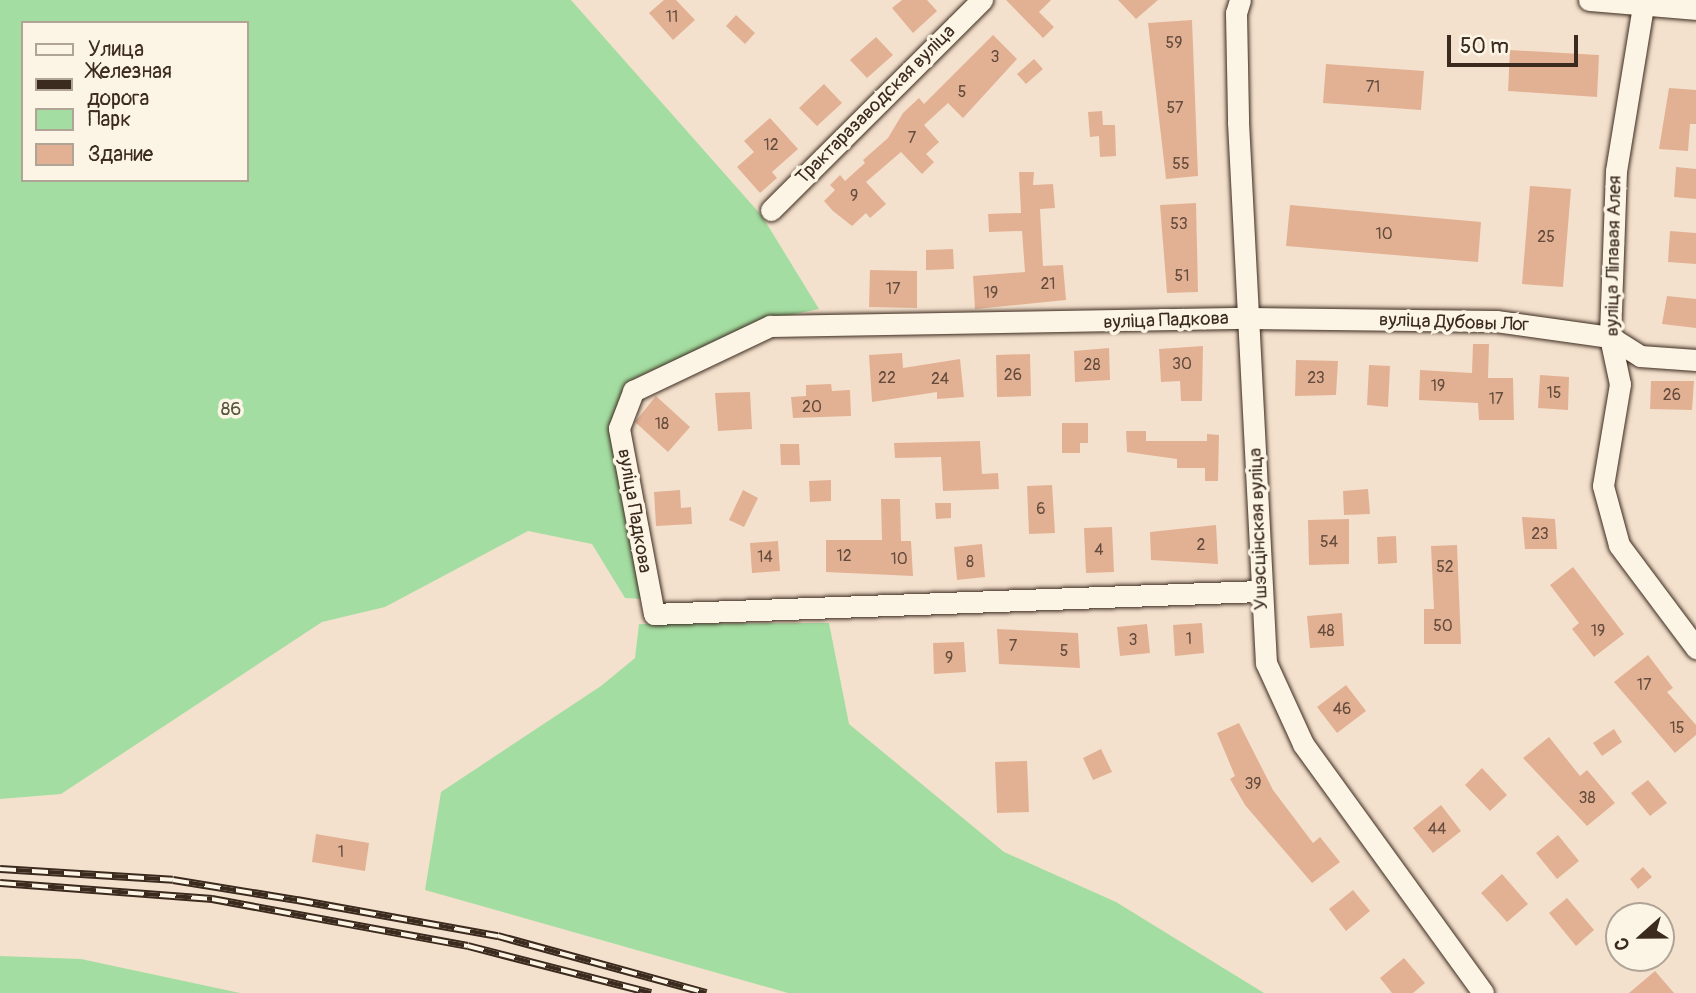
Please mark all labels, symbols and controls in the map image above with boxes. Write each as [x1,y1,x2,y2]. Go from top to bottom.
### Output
house number: 11 [666,7,678,27]
legend [21,21,248,182]
street label: Трактаразаводская вуліца [792,21,960,189]
scale bar [1451,21,1582,65]
house number: 59 [1166,33,1182,53]
text: 50 m [1460,33,1509,60]
text: Улица [88,36,144,63]
house number: 3 [991,47,999,67]
text: Железная дорога [87,58,172,112]
house number: 71 [1366,77,1380,97]
house number: 5 [958,82,966,102]
house number: 57 [1166,98,1184,118]
text: Парк [88,106,131,133]
house number: 7 [908,128,916,148]
house number: 12 [763,135,779,155]
text: Здание [88,141,153,168]
house number: 55 [1172,154,1190,174]
street label: вуліца Ліпавая Алея [1601,175,1627,337]
house number: 9 [850,186,858,206]
house number: 53 [1170,214,1188,234]
house number: 10 [1375,224,1393,244]
house number: 25 [1537,227,1555,247]
house number: 51 [1175,266,1189,286]
house number: 21 [1040,274,1056,294]
house number: 17 [886,279,900,299]
house number: 19 [984,283,998,303]
street label: вуліца Падкова [1103,307,1229,335]
street label: вуліца Дубовы Лог [1379,309,1529,337]
house number: 30 [1172,354,1192,374]
house number: 28 [1083,355,1101,375]
house number: 26 [1004,365,1022,385]
house number: 22 [878,368,896,388]
house number: 23 [1307,368,1325,388]
house number: 24 [931,369,949,389]
house number: 19 [1431,376,1445,396]
house number: 15 [1547,383,1561,403]
house number: 26 [1663,385,1681,405]
house number: 17 [1489,389,1503,409]
house number: 20 [802,397,822,417]
park label: 86 [221,399,241,421]
house number: 18 [655,414,669,434]
street label: вуліца Падкова [612,447,656,575]
street label: Ушэсцінская вуліца [1245,447,1273,611]
house number: 6 [1036,499,1046,519]
house number: 23 [1531,524,1549,544]
house number: 54 [1320,532,1338,552]
house number: 2 [1197,535,1205,555]
house number: 4 [1094,540,1104,560]
house number: 12 [836,546,852,566]
house number: 14 [757,547,773,567]
house number: 10 [890,549,908,569]
house number: 8 [966,552,974,572]
house number: 52 [1436,557,1454,577]
house number: 50 [1433,616,1453,636]
house number: 48 [1317,621,1335,641]
house number: 19 [1591,621,1605,641]
house number: 1 [1186,629,1192,649]
house number: 3 [1129,630,1137,650]
house number: 7 [1009,636,1017,656]
house number: 5 [1060,641,1068,661]
house number: 9 [945,648,953,668]
house number: 17 [1637,675,1651,695]
house number: 46 [1333,699,1351,719]
house number: 15 [1670,718,1684,738]
house number: 39 [1244,774,1262,794]
house number: 38 [1579,788,1595,808]
house number: 44 [1428,819,1446,839]
house number: 1 [338,842,344,862]
north arrow [1605,902,1675,972]
text: С [1609,934,1636,954]

